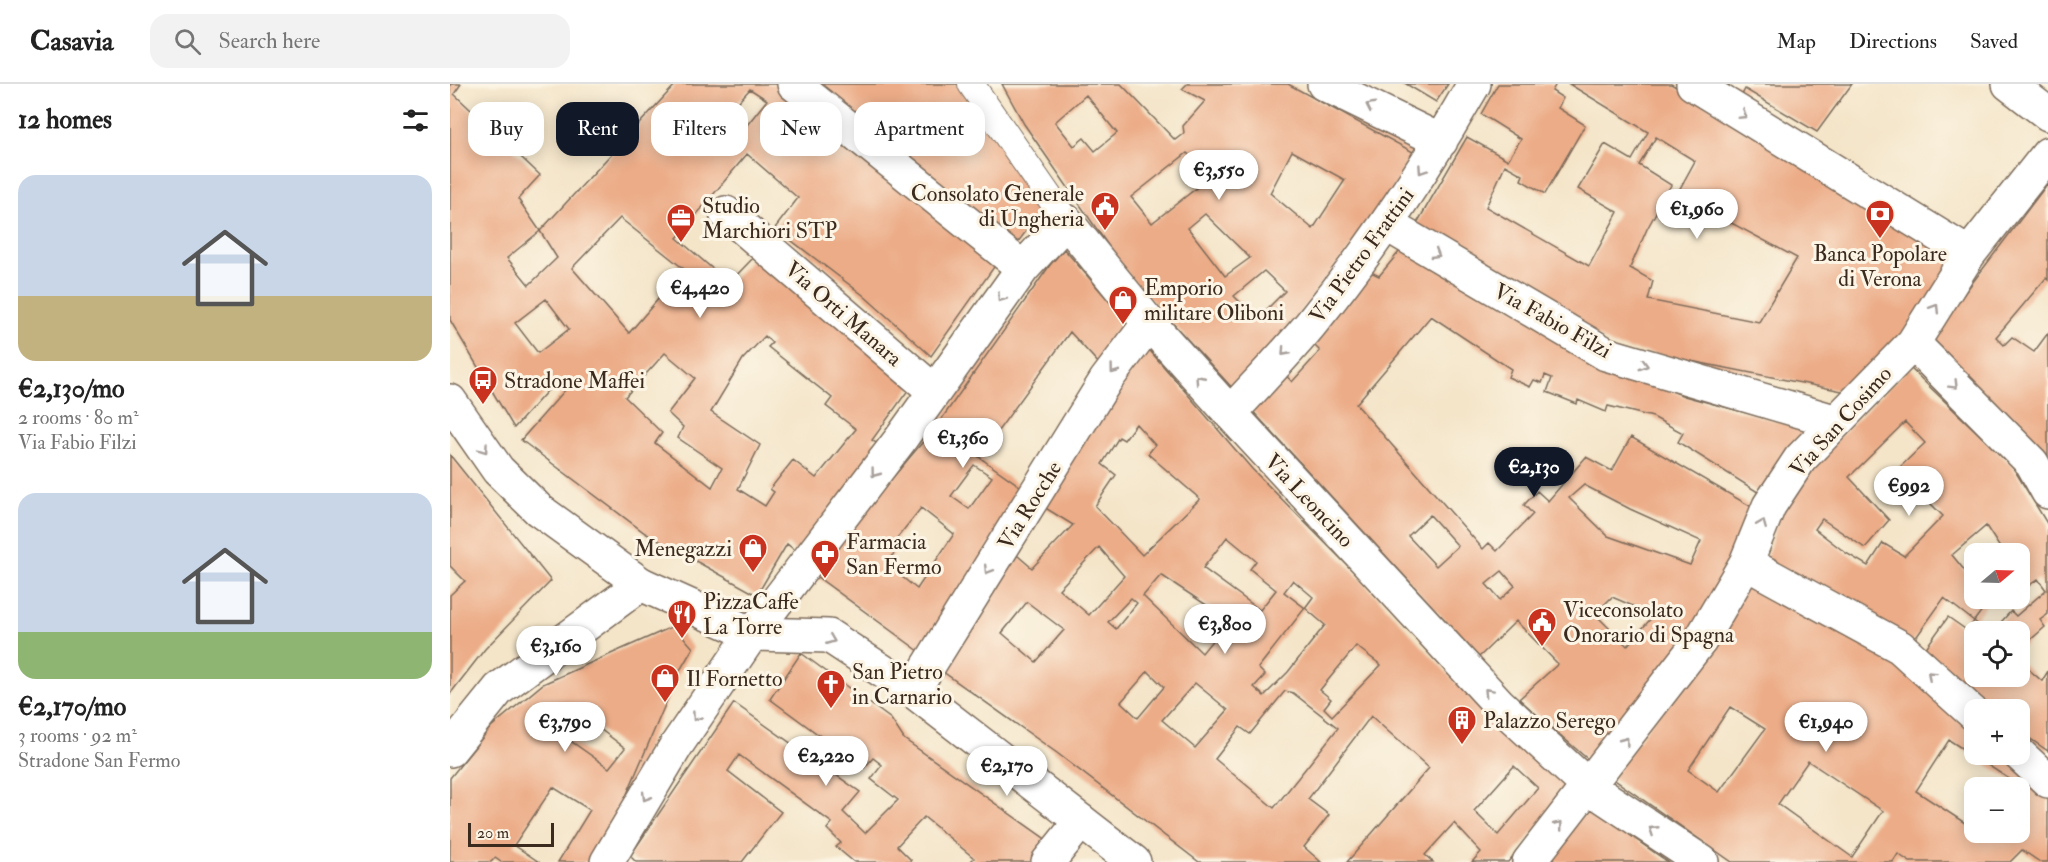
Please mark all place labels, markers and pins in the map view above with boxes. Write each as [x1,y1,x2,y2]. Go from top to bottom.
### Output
pin: €3,550 [1170,150,1268,201]
place label: Consolato Generale di Ungheria [911,180,1085,233]
pin: €1,960 [1648,189,1746,240]
public building icon: Consolato Generale di Ungheria [1089,190,1121,232]
place label: Studio Marchiori STP [702,192,837,245]
bank icon: Banca Popolare di Verona [1864,198,1896,240]
office icon: Studio Marchiori STP [665,202,697,244]
place label: Banca Popolare di Verona [1813,240,1947,293]
pin: €4,420 [651,268,749,319]
place label: Emporio militare Oliboni [1144,274,1284,327]
shop icon: Emporio militare Oliboni [1107,284,1139,326]
bus stop icon: Stradone Maffei [467,364,499,406]
place label: Stradone Maffei [504,367,645,395]
pin: €1,360 [914,418,1012,469]
pin: €2,130 [1485,447,1583,498]
pin: €992 [1873,466,1945,517]
place label: Farmacia San Fermo [846,528,942,581]
shop icon: Menegazzi [737,532,769,574]
place label: Menegazzi [634,535,732,563]
pharmacy icon: Farmacia San Fermo [809,538,841,580]
place label: PizzaCaffe La Torre [703,588,799,641]
place label: Viceconsolato Onorario di Spagna [1563,596,1735,650]
restaurant icon: PizzaCaffe La Torre [666,598,698,640]
pin: €3,800 [1176,604,1274,655]
public building icon: Viceconsolato Onorario di Spagna [1526,606,1558,648]
pin: €3,160 [507,626,605,677]
place label: San Pietro in Carnario [852,658,952,711]
shop icon: Il Fornetto [649,662,681,704]
place label: Il Fornetto [686,665,783,693]
church icon: San Pietro in Carnario [815,668,847,710]
pin: €3,790 [516,702,614,753]
pin: €1,940 [1777,702,1875,753]
building icon: Palazzo Serego [1446,704,1478,746]
place label: Palazzo Serego [1483,707,1616,735]
pin: €2,220 [777,736,875,787]
pin: €2,170 [958,746,1056,797]

